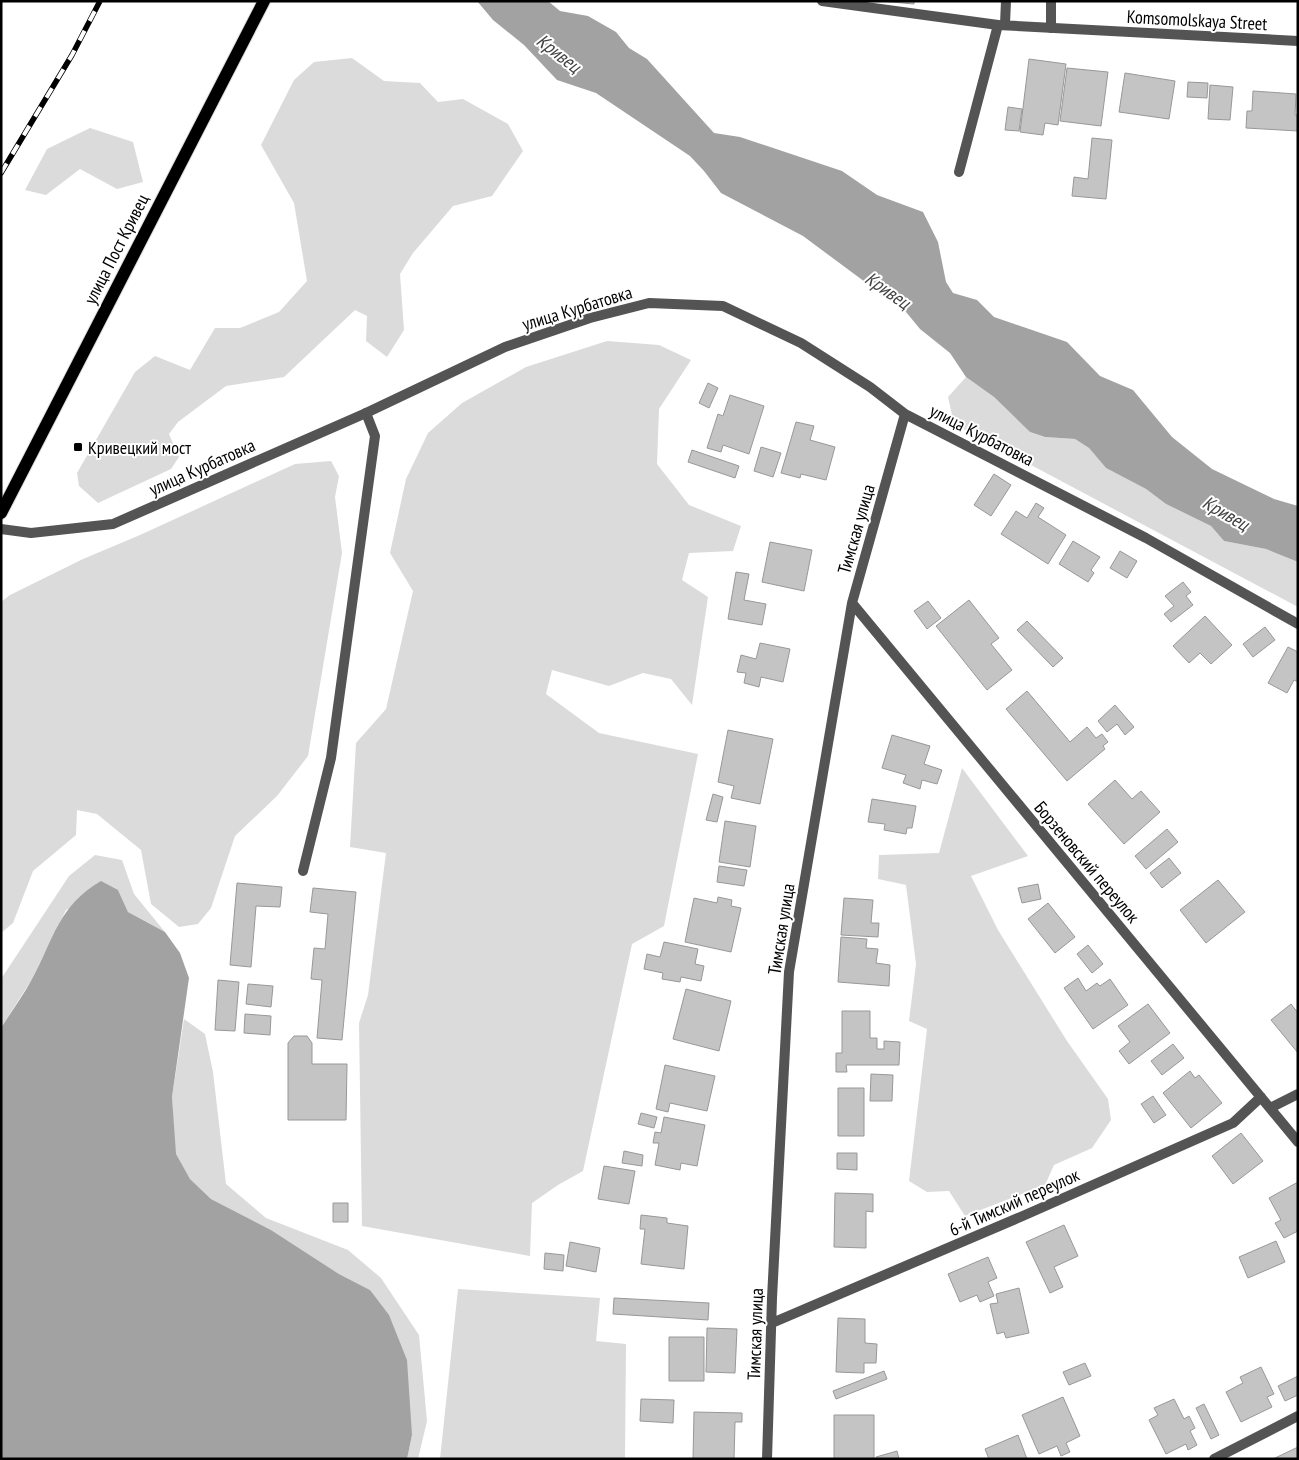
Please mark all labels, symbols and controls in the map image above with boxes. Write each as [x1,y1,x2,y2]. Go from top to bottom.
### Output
street label: Komsomolskaya Street [1126,5,1268,35]
water label: Кривец [532,28,587,79]
street label: улица Пост Кривец [78,190,154,308]
water label: Кривец [861,266,917,315]
street label: улица Курбатовка [519,280,635,336]
street label: улица Курбатовка [926,399,1038,471]
street label: улица Курбатовка [145,433,259,501]
place label: Кривецкий мост [88,436,191,459]
marker: Кривецкий мост [72,441,84,453]
street label: Тимская улица [832,482,880,576]
water label: Кривец [1198,490,1255,537]
street label: Борзеновский переулок [1029,796,1145,928]
street label: Тимская улица [762,882,800,976]
street label: 6-й Тимский переулок [945,1163,1083,1241]
street label: Тимская улица [742,1288,768,1380]

